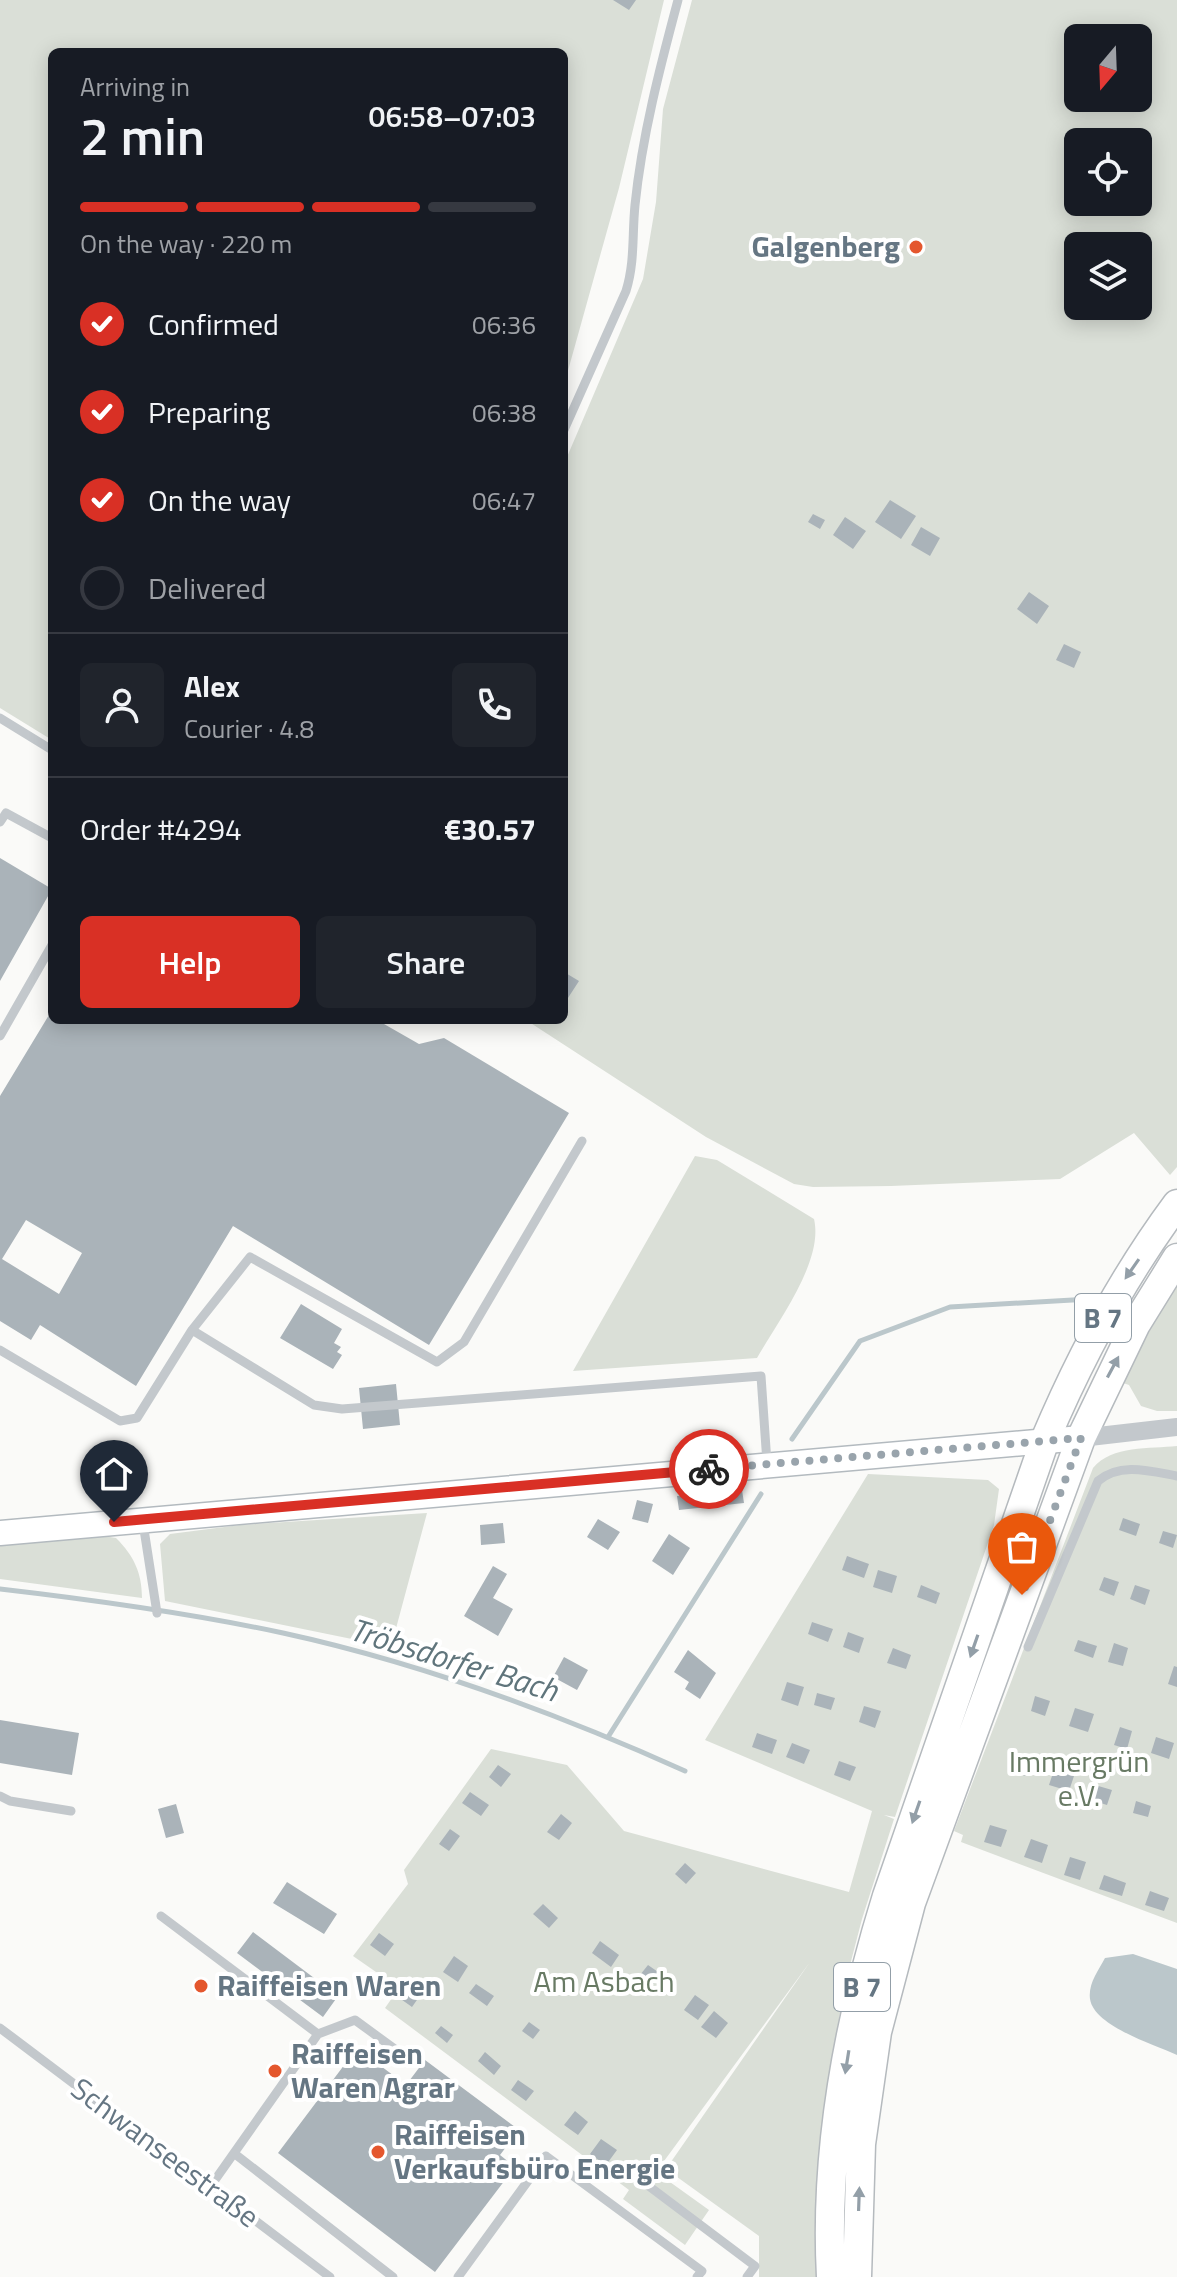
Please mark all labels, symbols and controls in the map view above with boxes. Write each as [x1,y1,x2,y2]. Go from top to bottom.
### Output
north arrow [1064,24,1152,112]
map controls [1064,24,1152,320]
text: Arriving in [80,67,190,106]
text: 06:58–07:03 [369,93,536,139]
text: 2 min [80,96,205,175]
button: locate [1064,128,1152,216]
place label: Galgenberg [752,223,900,269]
text: On the way · 220 m [80,224,292,263]
button: layers [1064,232,1152,320]
marker: Galgenberg [907,238,925,256]
text: Confirmed [148,301,279,347]
icon: check [80,302,124,346]
text: 06:36 [472,305,536,344]
text: Preparing [148,389,270,435]
icon: check [80,390,124,434]
text: 06:38 [472,393,536,432]
text: On the way [148,477,291,523]
icon: check [80,478,124,522]
text: 06:47 [472,481,536,520]
text: Delivered [148,565,266,611]
button: person [80,663,164,747]
text: Alex [184,663,240,709]
button: phone [452,663,536,747]
text: Courier · 4.8 [184,709,314,748]
text: Order #4294 [80,806,242,852]
text: €30.57 [444,806,536,852]
button: Help [80,916,300,1008]
button: Share [316,916,536,1008]
one-way arrow [1125,1258,1140,1279]
road number: B 7 [1075,1294,1131,1342]
one-way arrow [1106,1356,1120,1378]
courier [669,1429,749,1509]
pin [80,1440,148,1522]
icon: bike [687,1447,731,1491]
icon: home [92,1452,136,1496]
pin [988,1513,1056,1595]
icon: bag [1000,1525,1044,1569]
water label: Tröbsdorfer Bach [345,1605,565,1714]
one-way arrow [967,1634,979,1658]
park label: Immergrün e.V. [1009,1738,1149,1818]
one-way arrow [910,1800,922,1824]
park label: Am Asbach [533,1958,675,2004]
place label: Raiffeisen Waren [217,1962,441,2008]
road number: B 7 [834,1963,890,2011]
marker: Raiffeisen Waren [192,1977,210,1995]
place label: Raiffeisen Waren Agrar [291,2030,455,2110]
one-way arrow [840,2050,853,2075]
marker: Raiffeisen Waren Agrar [266,2062,284,2080]
street label: Schwanseestraße [62,2066,270,2238]
place label: Raiffeisen Verkaufsbüro Energie [394,2111,675,2191]
marker: Raiffeisen Verkaufsbüro Energie [369,2143,387,2161]
one-way arrow [852,2186,865,2211]

